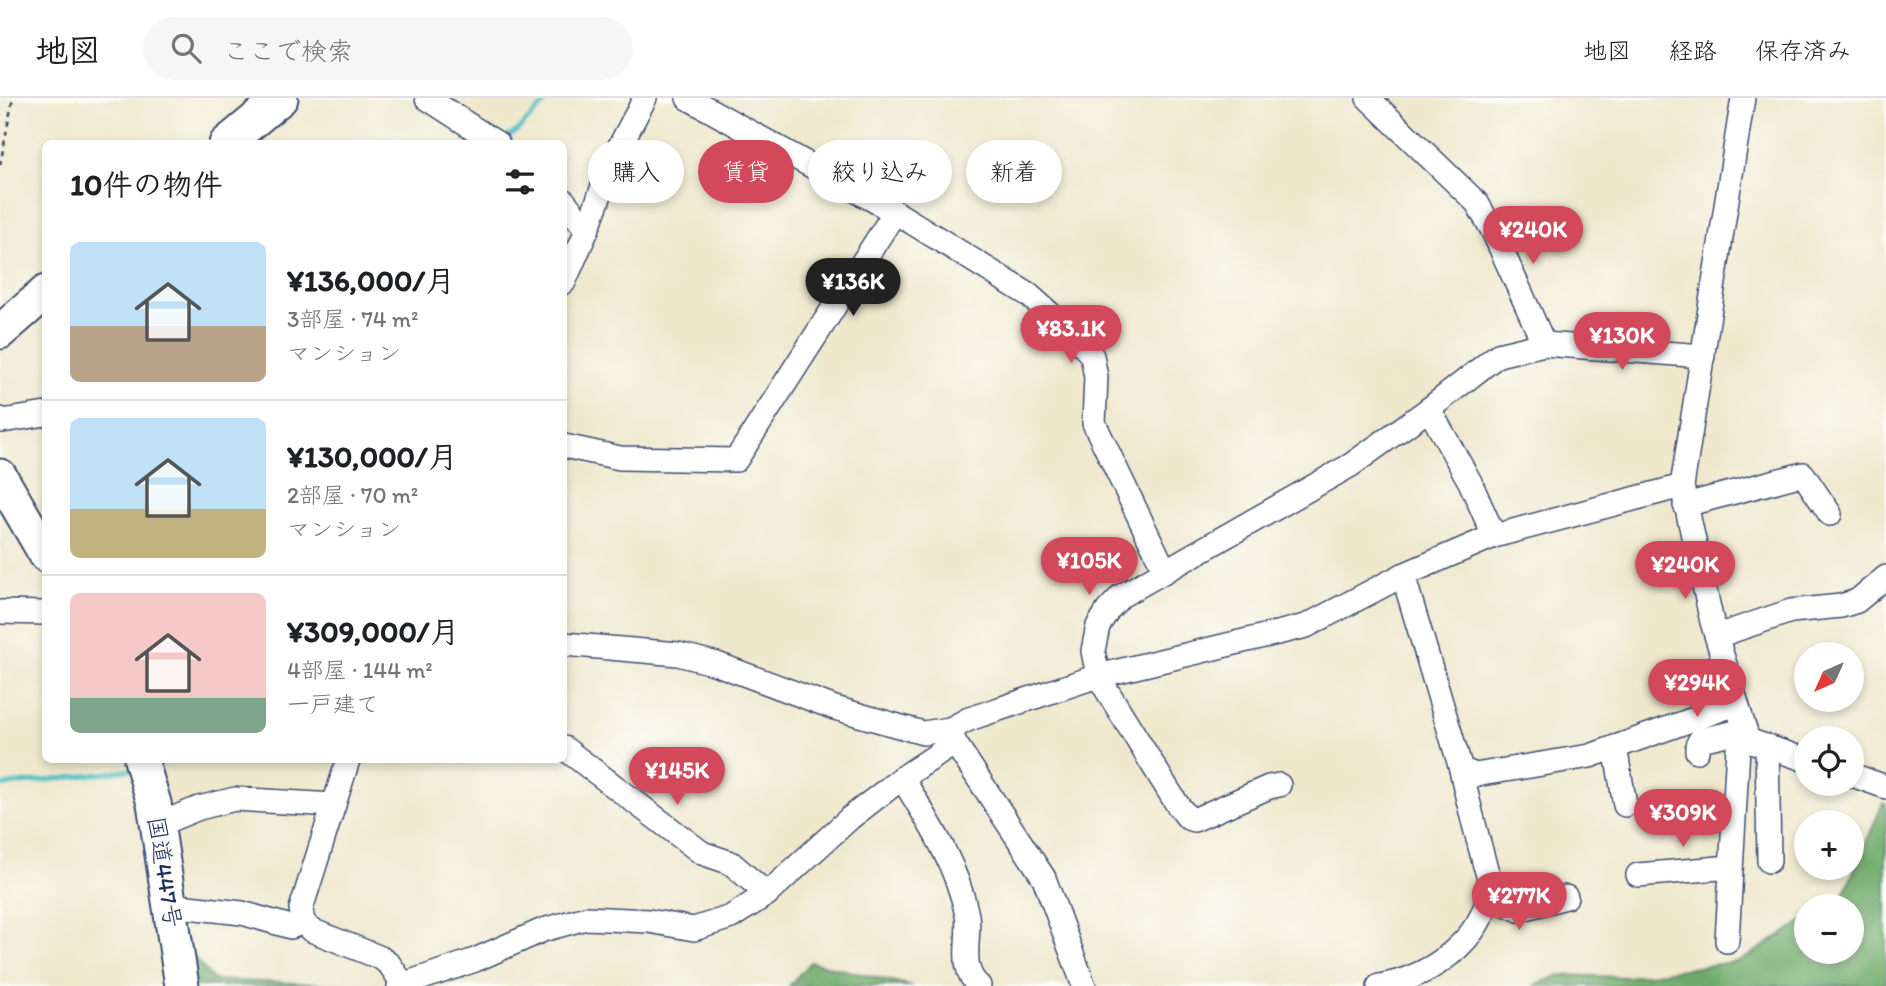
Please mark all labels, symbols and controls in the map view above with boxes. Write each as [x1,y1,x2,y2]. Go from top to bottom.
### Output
search box [143,17,633,80]
icon: search [167,29,205,67]
text: 地図 [35,31,101,70]
text: ここで検索 [223,35,353,67]
text: 地図 [1583,36,1631,65]
text: 経路 [1669,36,1717,65]
text: 保存済み [1755,36,1851,65]
chip: 購入 [588,140,684,203]
chip: 賃貸 [698,140,794,203]
chip: 絞り込み [808,140,952,203]
chip: 新着 [966,140,1062,203]
icon: filters [501,163,539,201]
text: 10件の物件 [70,166,222,203]
pin: ¥240K [1484,206,1582,266]
text: ¥240K [1499,215,1567,243]
pin: ¥136K [804,258,902,318]
text: ¥136,000/月 [287,262,455,299]
text: ¥136K [822,267,884,295]
icon: home [126,270,210,354]
text: 3部屋 · 74 m² [287,305,418,333]
pin: ¥83.1K [1014,306,1128,365]
pin: ¥130K [1573,313,1671,372]
text: ¥83.1K [1036,314,1106,342]
text: ¥130K [1590,321,1654,349]
text: マンション [287,339,401,367]
text: ¥130,000/月 [287,438,458,475]
icon: home [126,446,210,530]
text: 2部屋 · 70 m² [287,481,418,509]
text: マンション [287,515,401,543]
pin: ¥105K [1040,538,1138,597]
pin: ¥240K [1636,542,1734,601]
text: ¥105K [1057,546,1121,574]
text: ¥240K [1651,550,1719,578]
text: ¥309,000/月 [287,613,460,650]
icon: home [126,621,210,705]
north arrow [1794,642,1864,712]
map controls [1794,642,1864,964]
text: 4部屋 · 144 m² [287,656,433,684]
pin: ¥294K [1648,660,1746,719]
text: ¥294K [1664,668,1730,696]
text: 一戸建て [287,690,379,718]
button: locate [1794,726,1864,796]
pin: ¥145K [628,748,726,807]
text: ¥145K [645,756,709,784]
pin: ¥309K [1634,790,1732,849]
text: ¥309K [1650,798,1716,826]
button: + [1794,810,1864,880]
street label: 国道447号 [142,814,188,930]
pin: ¥277K [1470,872,1568,932]
text: ¥277K [1488,881,1550,909]
button: − [1794,894,1864,964]

